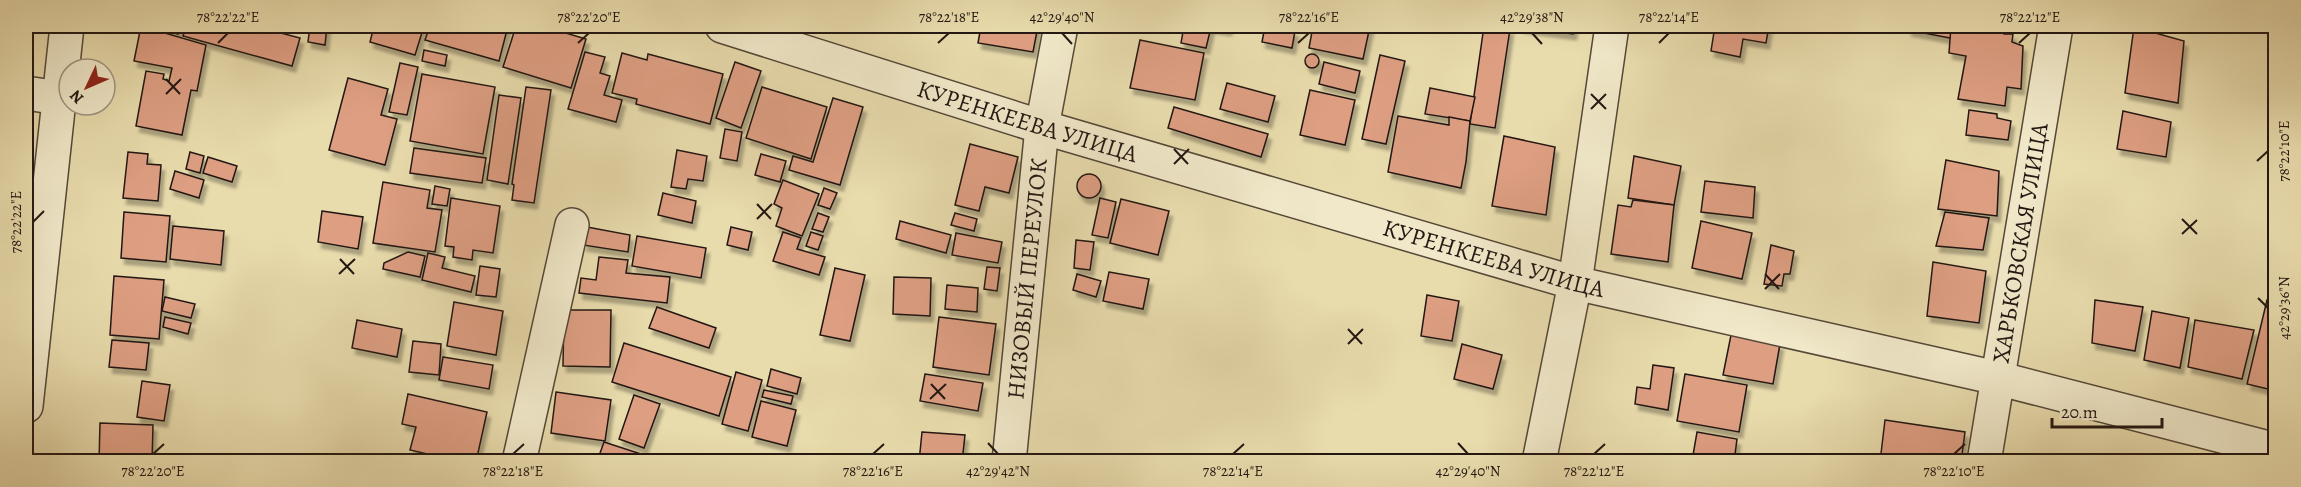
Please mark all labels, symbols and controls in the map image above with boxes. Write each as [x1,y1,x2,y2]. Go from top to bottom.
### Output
text: 78°22'22"E [197,7,259,27]
text: 78°22'20"E [557,7,621,27]
text: 78°22'18"E [919,7,979,27]
text: 42°29'40"N [1029,7,1095,27]
text: 78°22'16"E [1279,7,1339,27]
text: 42°29'38"N [1500,7,1564,27]
text: 78°22'14"E [1639,7,1699,27]
text: 78°22'12"E [2000,7,2060,27]
north arrow [57,57,117,117]
street label: КУРЕНКЕЕВА УЛИЦА [913,73,1143,170]
text: N [65,85,89,109]
street label: ХАРЬКОВСКАЯ УЛИЦА [1985,120,2056,365]
text: 78°22'10"E [2274,120,2294,182]
street label: НИЗОВЫЙ ПЕРЕУЛОК [999,156,1055,401]
text: 78°22'22"E [6,191,26,253]
street label: КУРЕНКЕЕВА УЛИЦА [1379,212,1608,305]
text: 42°29'36"N [2274,276,2294,340]
scale bar [2052,391,2162,429]
text: 20 m [2061,400,2098,424]
text: 78°22'20"E [121,461,185,481]
text: 78°22'18"E [483,461,543,481]
text: 78°22'16"E [843,461,903,481]
text: 42°29'42"N [966,461,1030,481]
text: 78°22'14"E [1203,461,1263,481]
text: 42°29'40"N [1435,461,1501,481]
text: 78°22'12"E [1564,461,1624,481]
text: 78°22'10"E [1923,461,1985,481]

